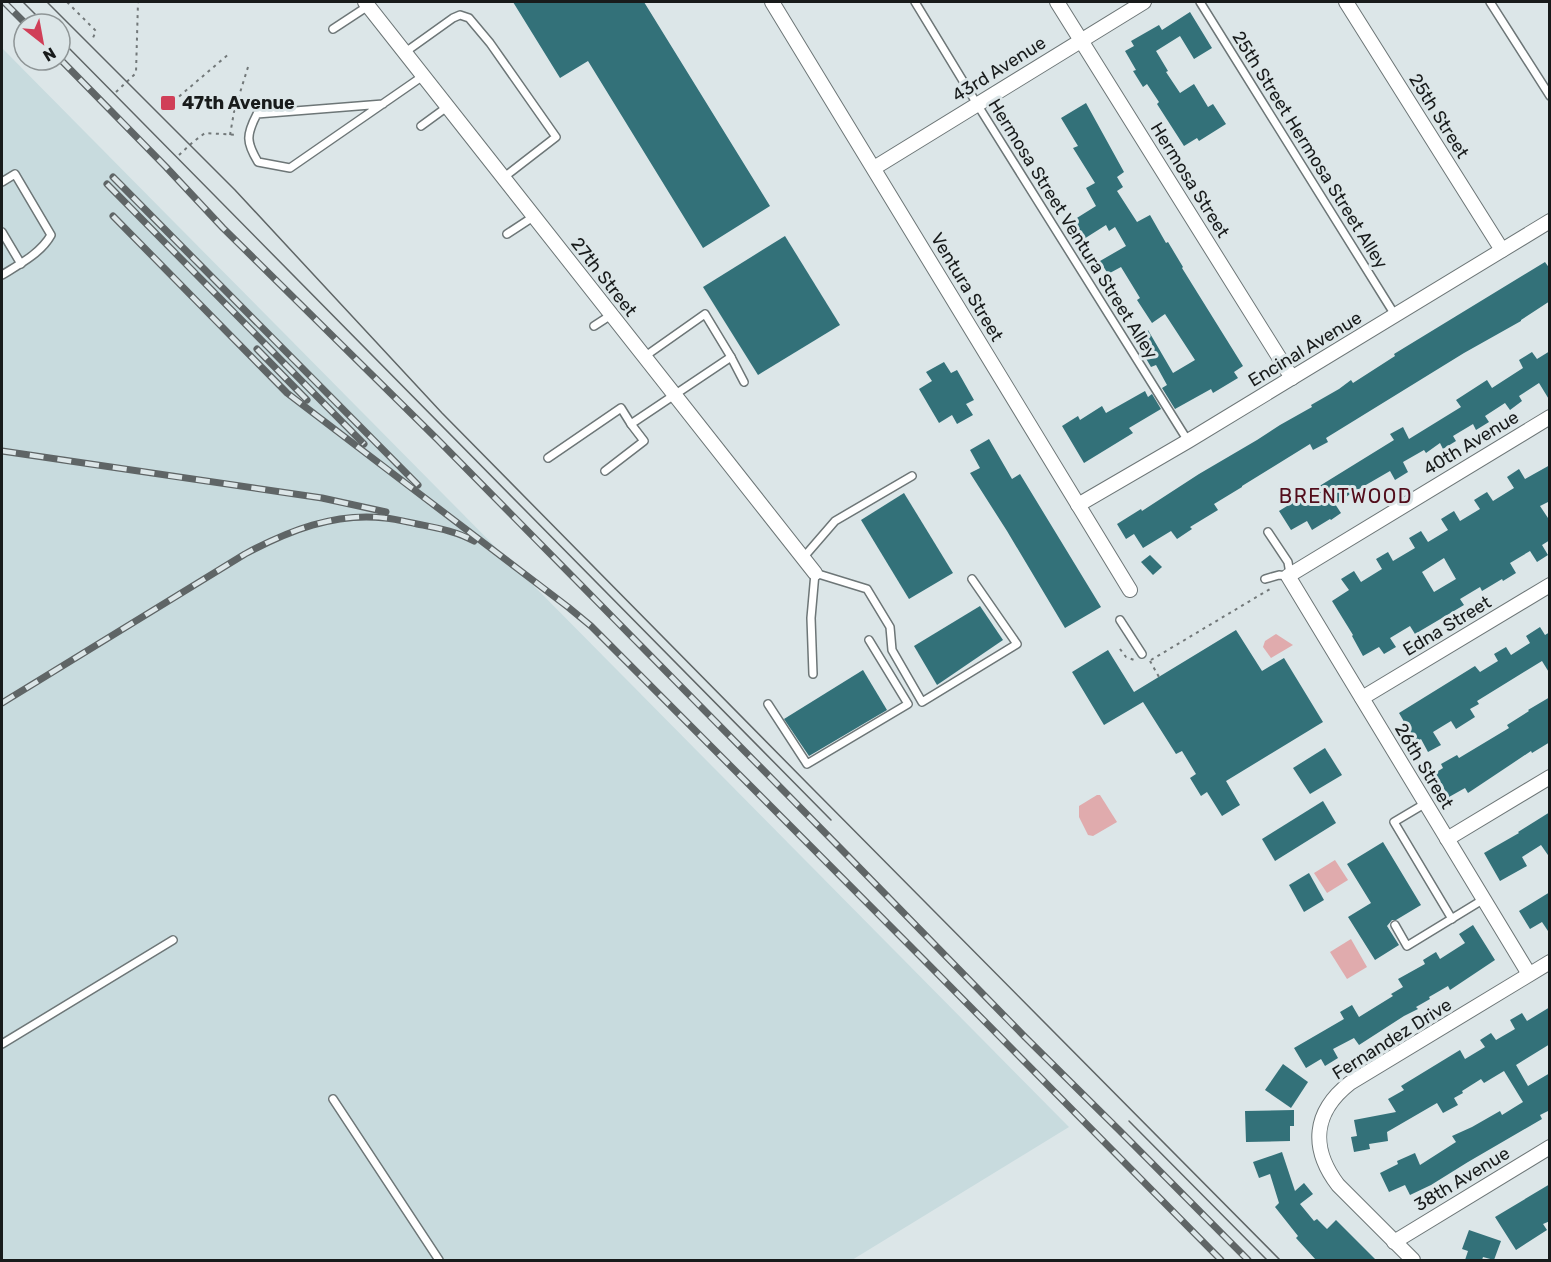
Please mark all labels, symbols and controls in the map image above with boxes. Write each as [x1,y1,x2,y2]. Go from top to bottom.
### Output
north arrow [12,12,72,72]
street label: 25th Street Hermosa Street Alley [1227,27,1393,273]
street label: 43rd Avenue [948,31,1050,107]
text: N [40,43,59,66]
street label: 25th Street [1404,70,1474,162]
place label: 47th Avenue [182,92,295,114]
marker: 47th Avenue [159,94,177,112]
street label: Hermosa Street Ventura Street Alley [983,95,1163,363]
street label: Hermosa Street [1146,118,1234,242]
street label: Ventura Street [926,229,1008,345]
street label: 27th Street [566,233,642,321]
street label: Encinal Avenue [1244,307,1366,391]
street label: 40th Avenue [1419,406,1523,480]
district label: BRENTWOOD [1279,484,1413,508]
street label: Edna Street [1399,591,1495,661]
street label: 26th Street [1390,719,1458,813]
street label: Fernandez Drive [1328,993,1456,1085]
street label: 38th Avenue [1410,1142,1514,1216]

